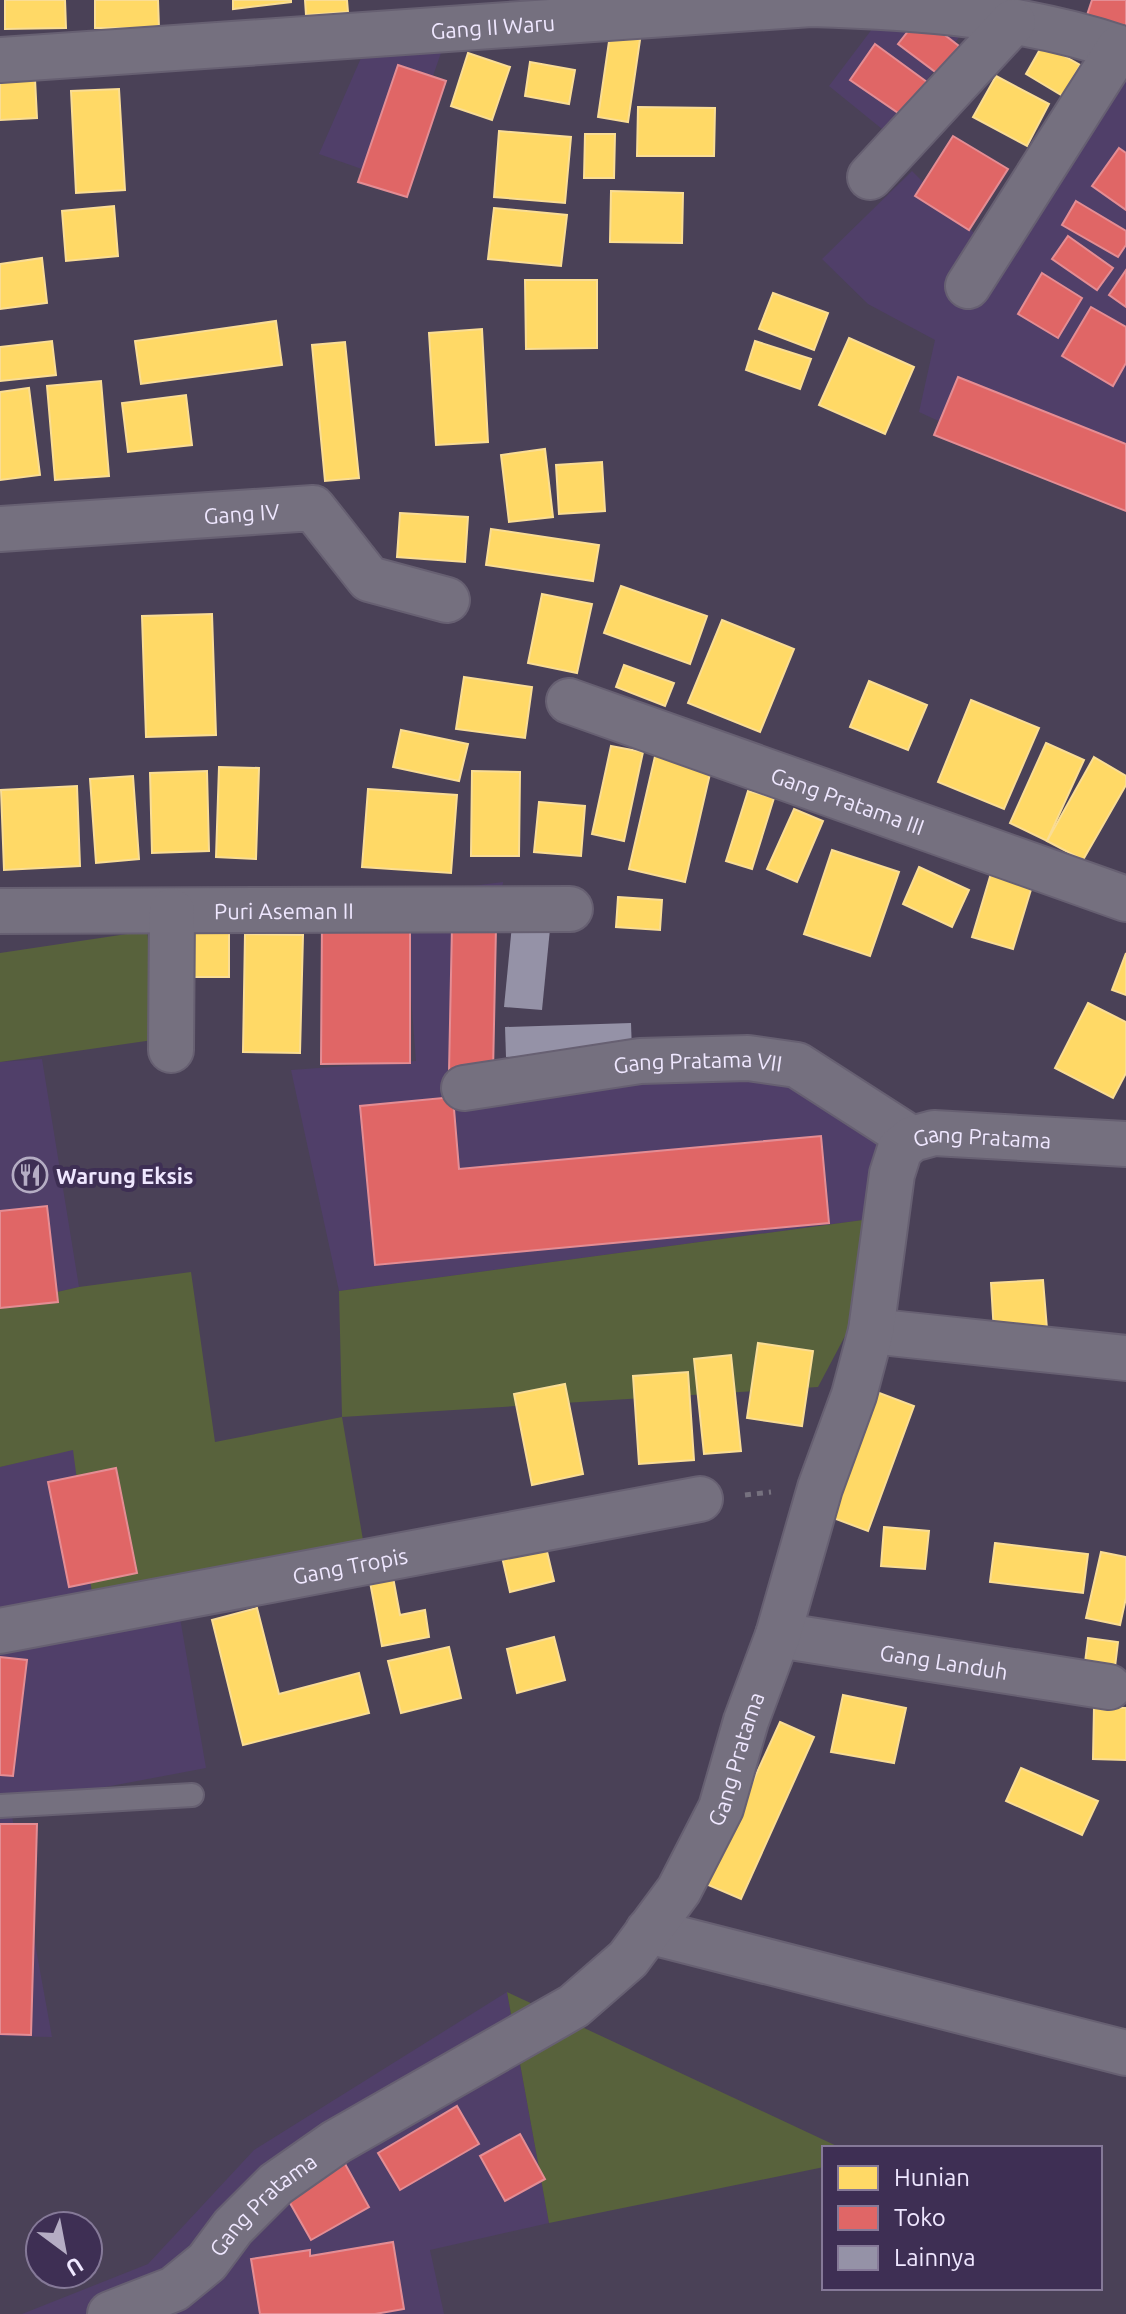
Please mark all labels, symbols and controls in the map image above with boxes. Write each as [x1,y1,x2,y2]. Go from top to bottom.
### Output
street label: Gang II Waru [430,9,556,43]
street label: Gang IV [203,498,280,528]
street label: Gang Pratama III [768,761,928,839]
street label: Puri Aseman II [214,897,354,923]
street label: Gang Pratama VII [612,1045,784,1077]
street label: Gang Pratama [910,1120,1052,1152]
restaurant icon: Warung Eksis [11,1156,49,1194]
place label: Warung Eksis [56,1163,193,1188]
street label: Gang Tropis [290,1542,409,1588]
street label: Gang Landuh [878,1639,1010,1683]
street label: Gang Pratama [702,1688,768,1830]
legend [822,2146,1102,2290]
street label: Gang Pratama [204,2147,321,2261]
text: Hunian [894,2164,970,2191]
text: Toko [894,2204,946,2231]
north arrow [24,2210,104,2290]
text: Lainnya [894,2244,976,2271]
text: U [62,2253,88,2282]

